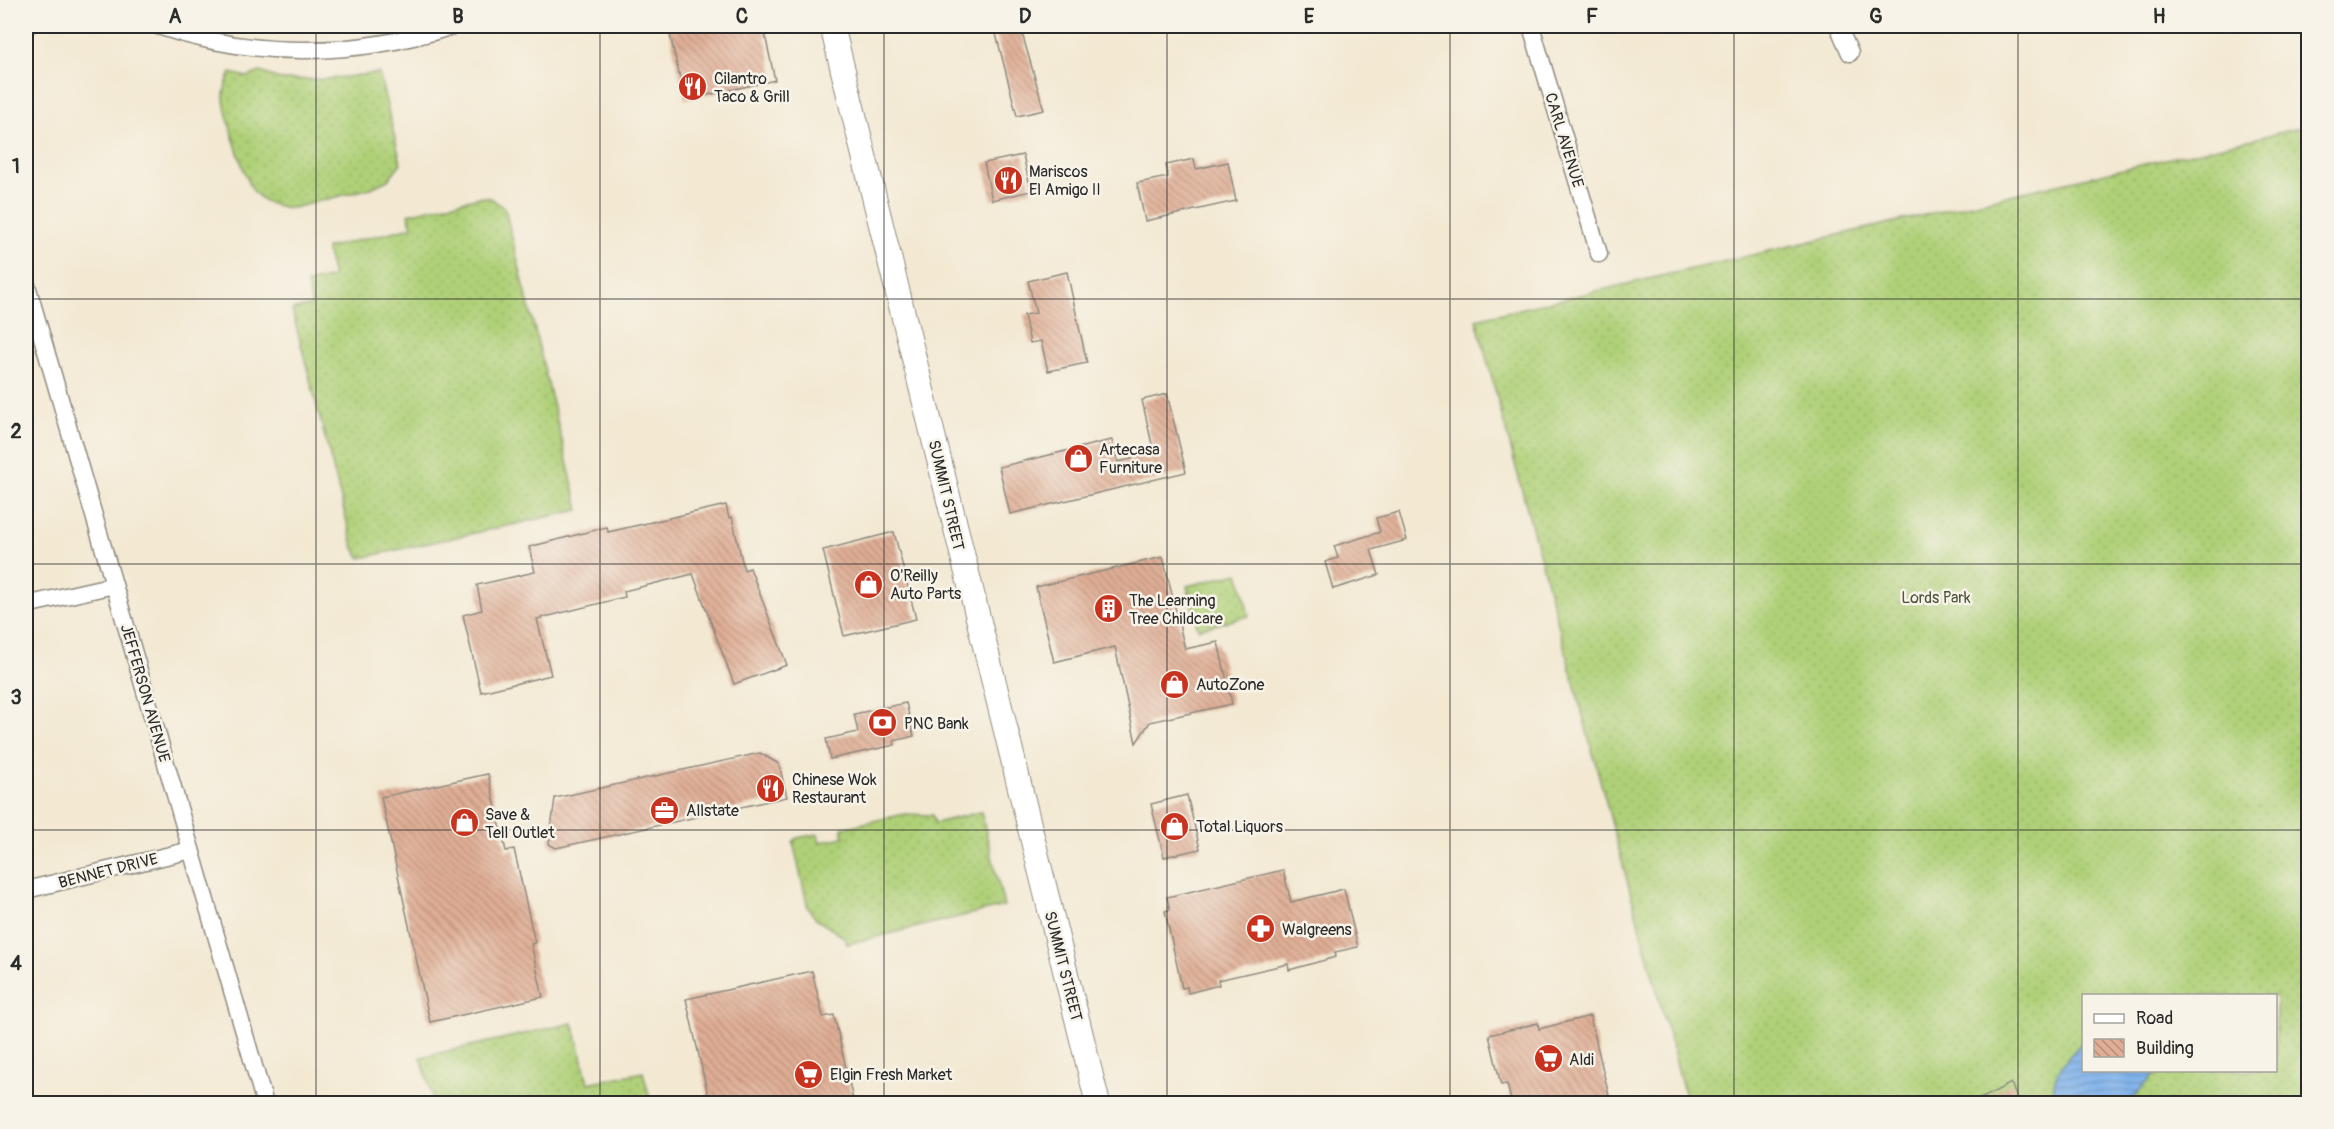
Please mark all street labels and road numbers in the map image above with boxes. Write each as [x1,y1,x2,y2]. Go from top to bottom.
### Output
street label: CARL AVENUE [1540,90,1588,190]
street label: SUMMIT STREET [924,438,968,553]
street label: JEFFERSON AVENUE [116,622,174,765]
street label: BENNET DRIVE [56,849,160,893]
street label: SUMMIT STREET [1040,909,1086,1024]

